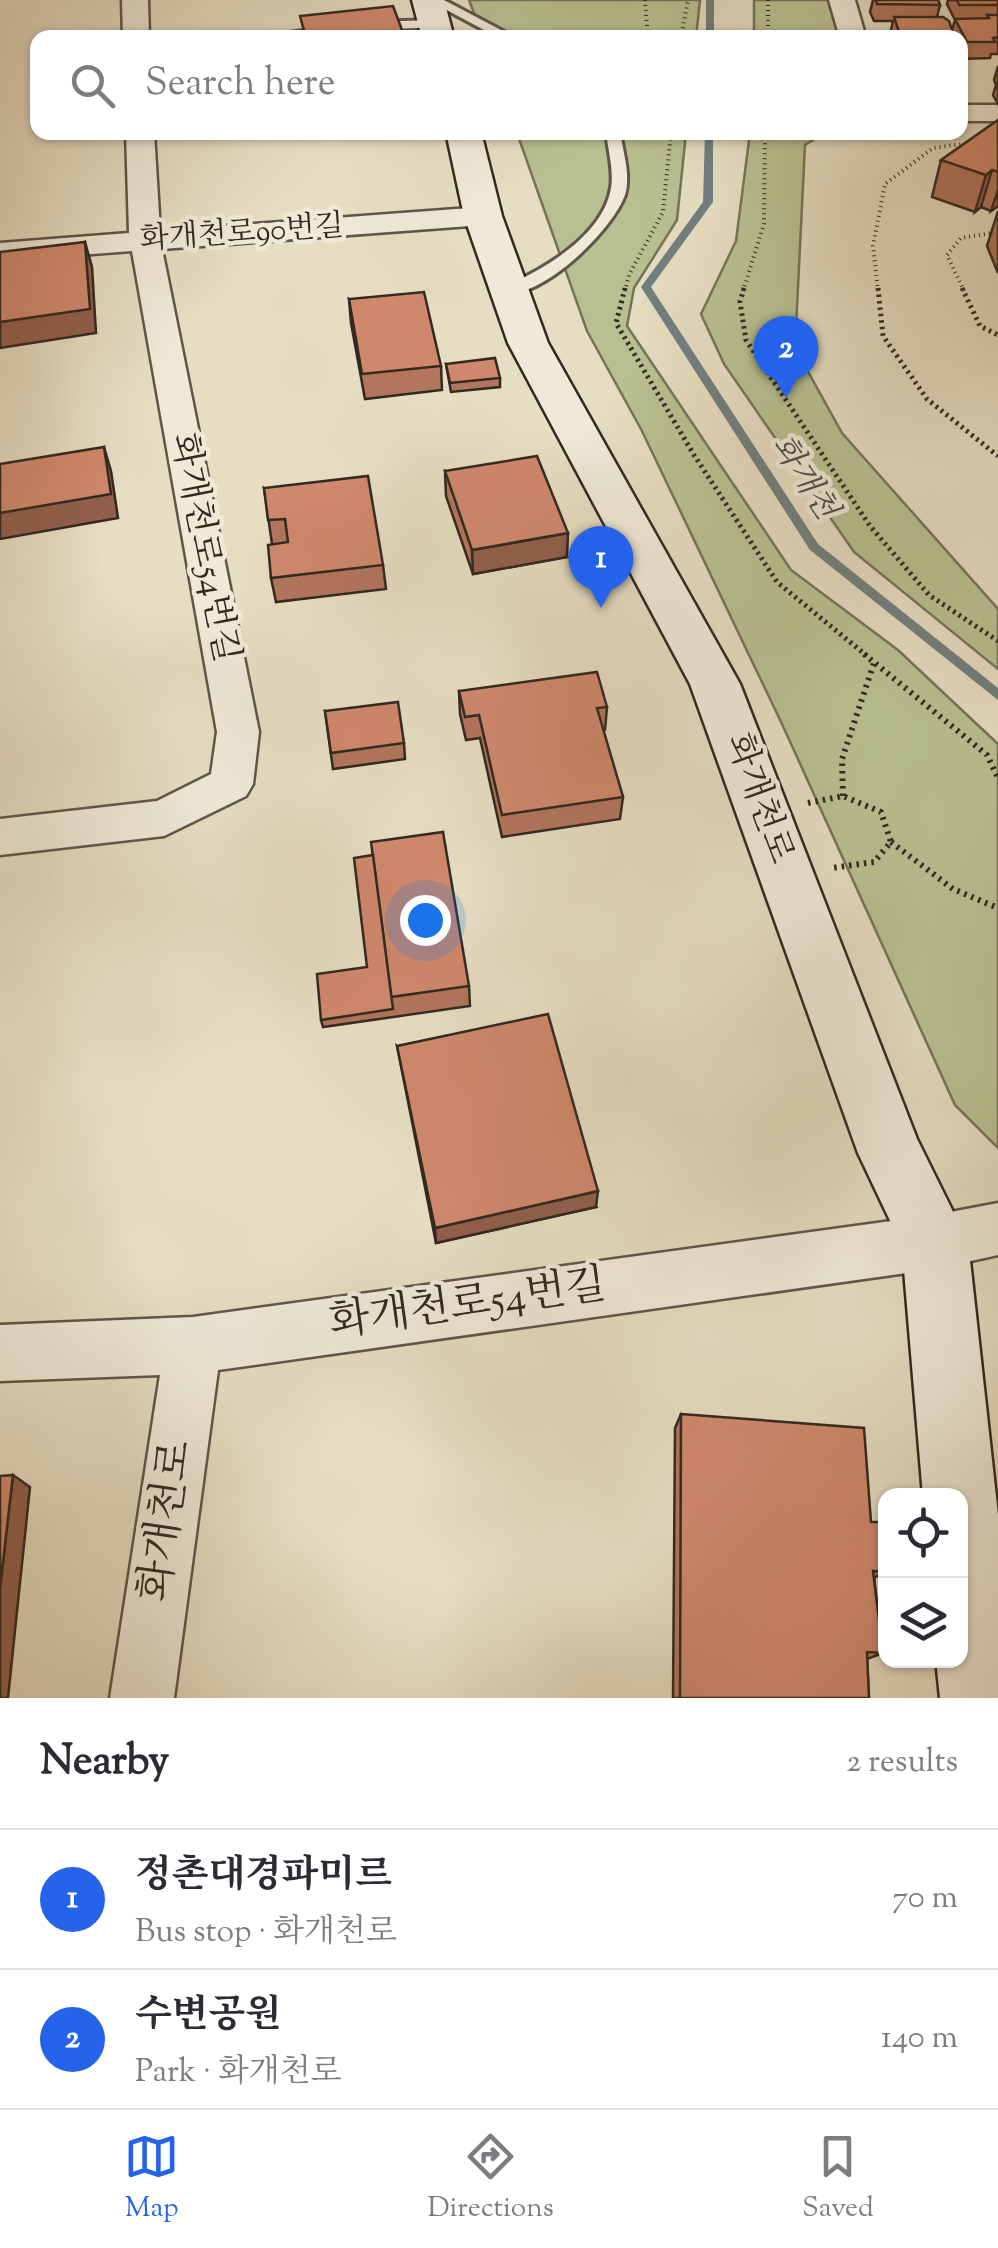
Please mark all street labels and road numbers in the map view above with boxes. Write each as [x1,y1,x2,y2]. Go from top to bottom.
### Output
street label: 화개천로90번길 [139,205,345,263]
street label: 화개천로54번길 [156,429,250,667]
street label: 화개천로 [711,727,805,871]
street label: 화개천로54번길 [326,1257,610,1355]
street label: 화개천로 [127,1436,209,1606]

